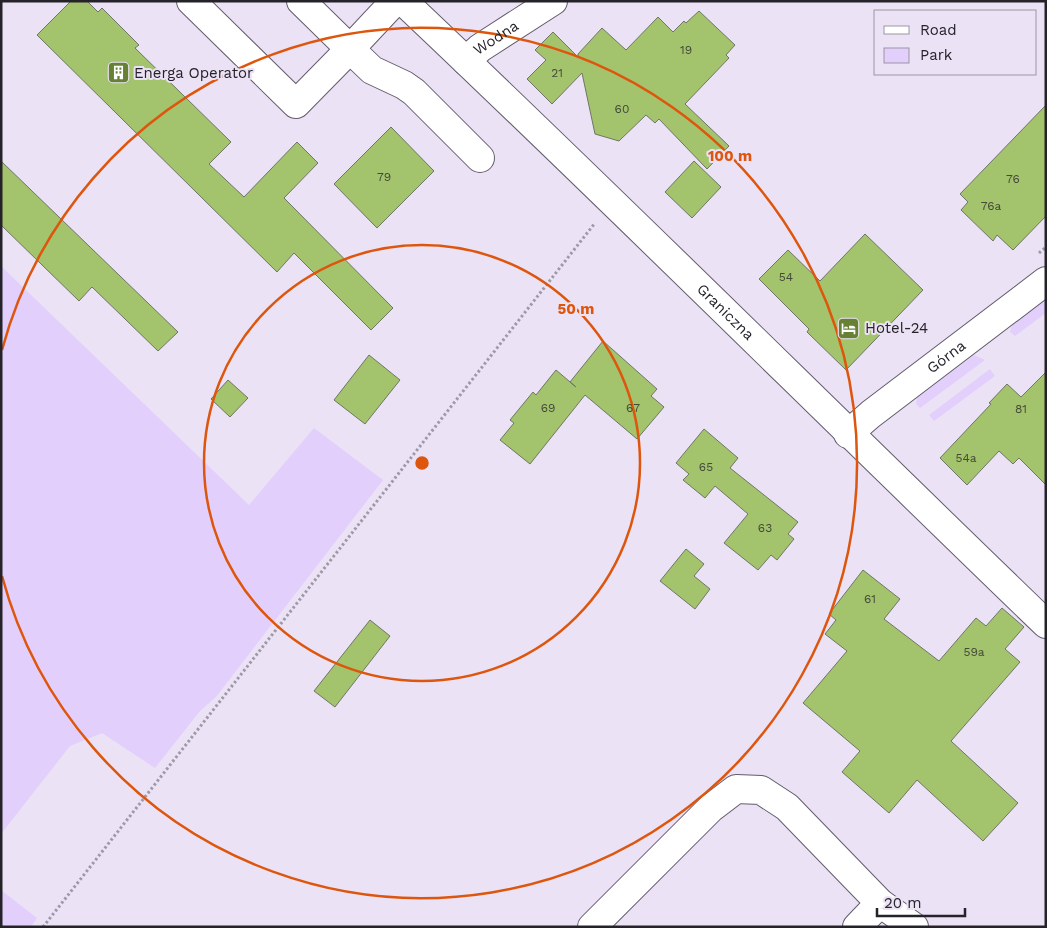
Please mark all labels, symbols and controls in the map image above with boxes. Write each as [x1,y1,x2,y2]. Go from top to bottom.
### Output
legend [874,10,1037,75]
street label: Wodna [470,16,522,59]
text: Road [920,21,957,39]
house number: 19 [680,43,692,57]
text: Park [920,46,953,64]
building icon: Energa Operator [106,61,130,85]
place label: Energa Operator [134,64,253,82]
house number: 21 [551,66,563,80]
house number: 60 [615,102,629,116]
text: 100 m [708,147,752,165]
house number: 79 [377,170,391,184]
house number: 76 [1006,172,1020,186]
house number: 76a [981,199,1001,213]
house number: 54 [779,270,793,284]
street label: Graniczna [693,280,758,344]
text: 50 m [558,300,594,318]
hotel icon: Hotel-24 [837,316,861,340]
place label: Hotel-24 [865,319,928,337]
street label: Górna [923,336,970,377]
house number: 69 [541,401,555,415]
house number: 67 [626,401,640,415]
house number: 81 [1015,402,1027,416]
house number: 54a [955,451,977,465]
centre of rings [413,454,431,472]
house number: 65 [699,460,713,474]
house number: 63 [758,521,772,535]
house number: 61 [864,592,876,606]
house number: 59a [963,645,985,659]
scale bar [877,886,964,918]
text: 20 m [884,894,922,912]

